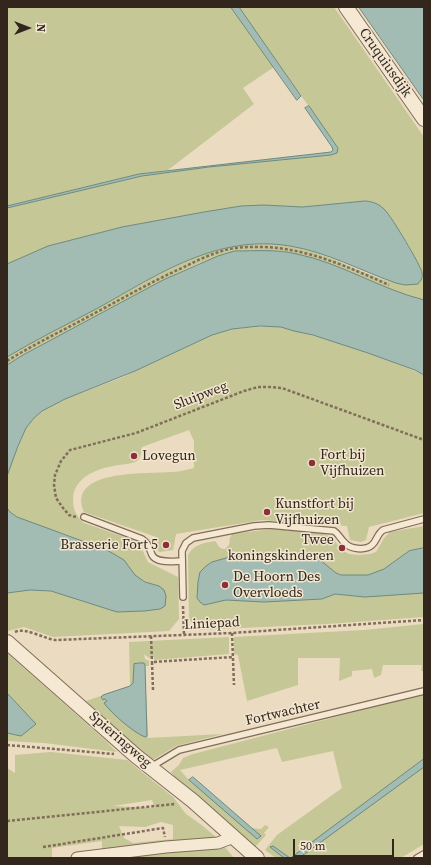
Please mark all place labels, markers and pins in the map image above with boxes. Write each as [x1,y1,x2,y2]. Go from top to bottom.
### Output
place label: Fort bij Vijfhuizen [320,447,385,480]
place label: Lovegun [142,448,196,464]
marker: Lovegun [129,451,139,461]
marker: Fort bij Vijfhuizen [307,458,317,468]
place label: Kunstfort bij Vijfhuizen [275,496,354,528]
marker: Kunstfort bij Vijfhuizen [262,507,272,517]
place label: Twee koningskinderen [228,532,334,564]
place label: Brasserie Fort 5 [60,537,158,553]
marker: Brasserie Fort 5 [161,540,171,550]
marker: Twee koningskinderen [337,543,347,553]
place label: De Hoorn Des Overvloeds [233,569,320,602]
marker: De Hoorn Des Overvloeds [220,580,230,590]

